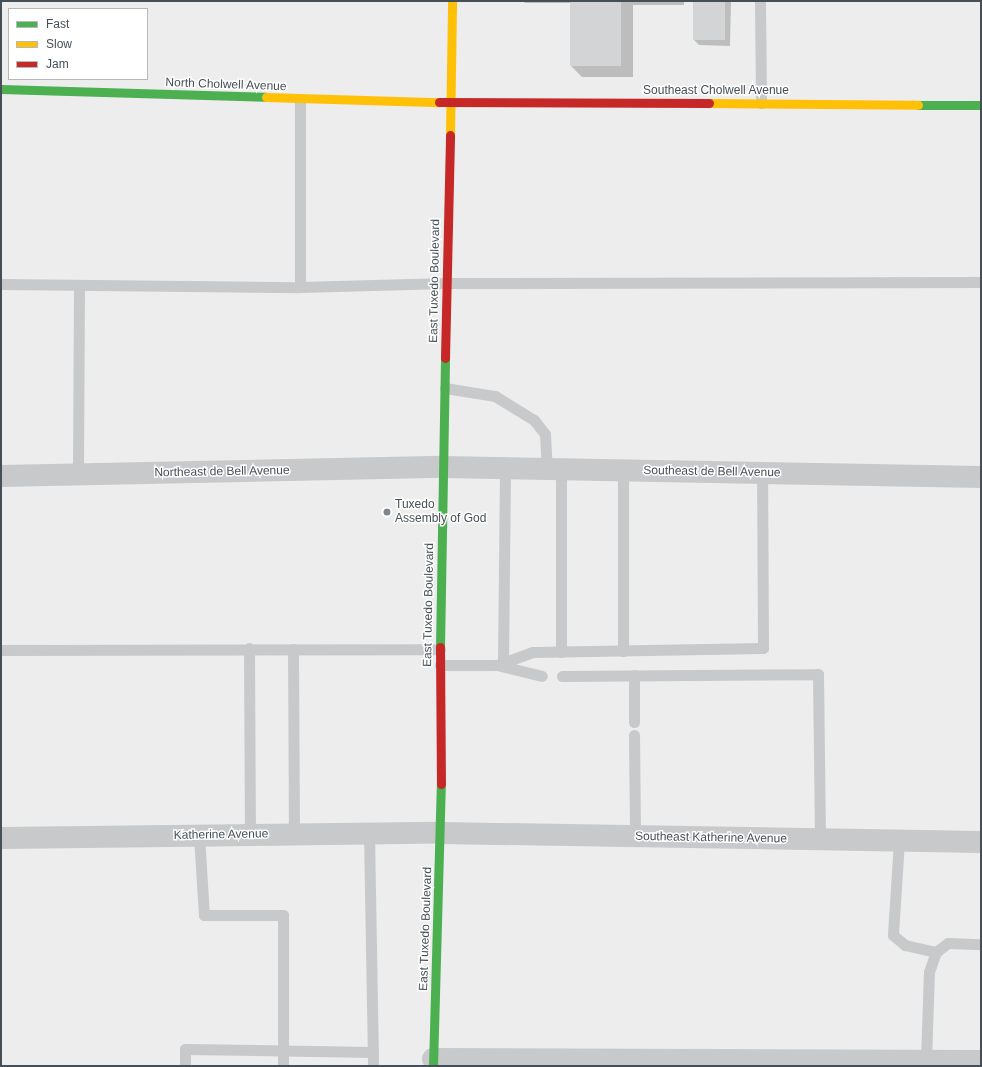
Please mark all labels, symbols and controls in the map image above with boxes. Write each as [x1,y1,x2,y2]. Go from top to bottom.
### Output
legend [8,8,148,80]
text: Fast [46,17,69,31]
text: Slow [46,37,72,51]
text: Jam [46,57,69,71]
street label: North Cholwell Avenue [165,76,287,94]
street label: Southeast Cholwell Avenue [643,84,789,98]
street label: East Tuxedo Boulevard [427,219,443,343]
street label: Northeast de Bell Avenue [154,464,290,480]
street label: Southeast de Bell Avenue [643,464,781,480]
place label: Tuxedo Assembly of God [395,498,486,526]
marker: Tuxedo Assembly of God [382,507,392,517]
street label: East Tuxedo Boulevard [421,543,437,667]
street label: Katherine Avenue [173,827,269,843]
street label: Southeast Katherine Avenue [635,829,787,847]
street label: East Tuxedo Boulevard [417,867,435,991]

